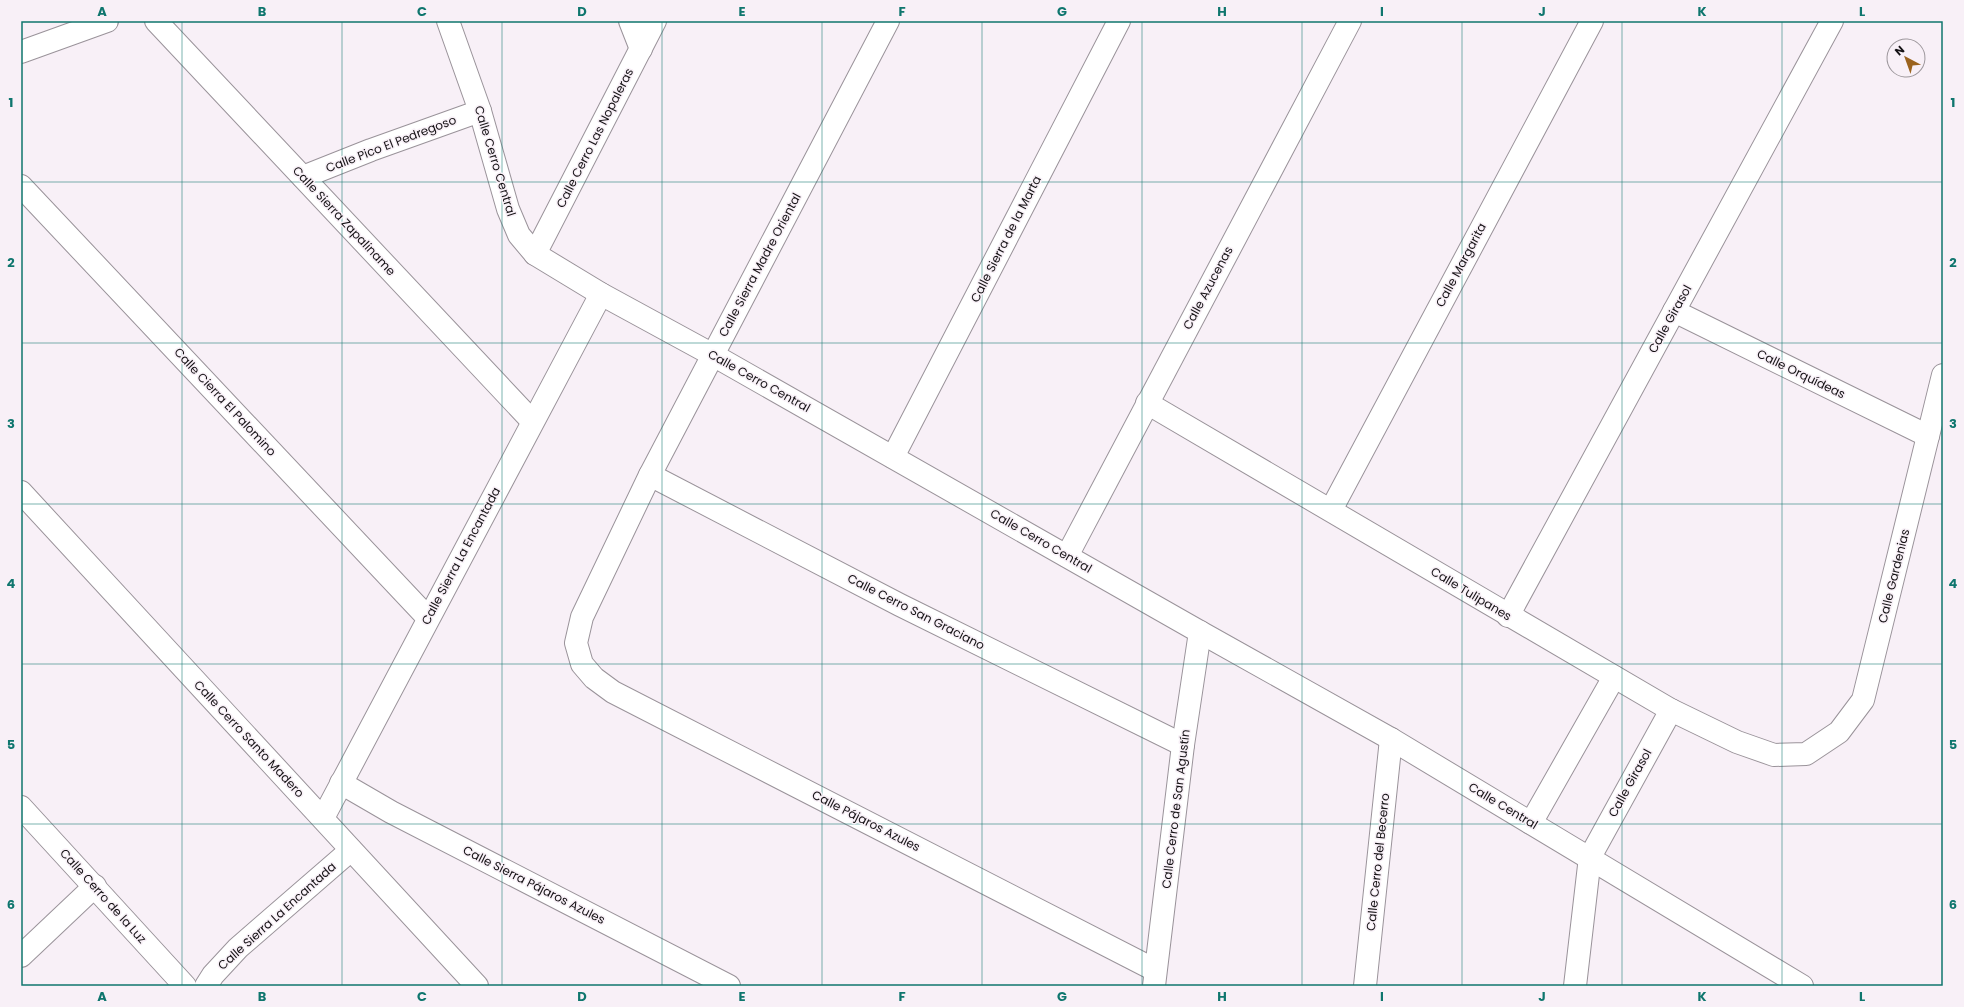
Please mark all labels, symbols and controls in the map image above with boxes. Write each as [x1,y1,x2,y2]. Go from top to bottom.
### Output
text: A [97,2,107,21]
text: B [258,2,267,21]
text: C [417,2,427,21]
text: D [577,2,587,21]
text: E [738,2,746,21]
text: F [898,2,906,21]
text: G [1057,2,1067,21]
text: H [1217,2,1227,21]
text: I [1380,2,1384,21]
text: J [1538,2,1546,21]
text: K [1697,2,1707,21]
text: L [1859,2,1865,21]
north arrow [1886,38,1926,78]
text: N [1891,42,1908,59]
street label: Calle Cerro Las Nopaleras [552,65,637,211]
text: 1 [9,93,13,112]
text: 1 [1951,93,1955,112]
street label: Calle Cerro Central [471,103,520,218]
street label: Calle Pico El Pedregoso [323,111,459,176]
street label: Calle Sierra Zapaliname [289,162,400,279]
street label: Calle Sierra de la Marta [966,173,1045,305]
street label: Calle Sierra Madre Oriental [714,190,805,340]
street label: Calle Margarita [1431,220,1490,310]
street label: Calle Azucenas [1178,243,1237,332]
text: 2 [7,253,15,272]
text: 2 [1949,253,1957,272]
street label: Calle Girasol [1644,281,1695,356]
street label: Calle Cierra El Palomino [171,344,280,460]
street label: Calle Cerro Central [705,345,814,416]
street label: Calle Orquídeas [1754,345,1848,402]
text: 3 [7,414,15,433]
text: 3 [1949,414,1957,433]
street label: Calle Sierra La Encantada [417,484,504,628]
street label: Calle Cerro Central [987,505,1095,577]
street label: Calle Gardenias [1874,527,1913,625]
street label: Calle Tulipanes [1428,563,1515,624]
street label: Calle Cerro San Graciano [845,569,988,654]
text: 4 [7,574,16,593]
text: 4 [1949,574,1958,593]
street label: Calle Cerro Santo Madero [190,676,309,801]
street label: Calle Cerro de San Agustín [1157,728,1194,890]
text: 5 [7,735,15,754]
text: 5 [1949,735,1957,754]
street label: Calle Girasol [1604,745,1655,820]
street label: Calle Central [1465,778,1541,833]
street label: Calle Pájaros Azules [809,786,923,855]
street label: Calle Cerro del Becerro [1362,792,1393,932]
street label: Calle Sierra Pájaros Azules [460,841,608,928]
street label: Calle Cerro de la Luz [56,845,150,947]
street label: Calle Sierra La Encantada [214,858,339,973]
text: 6 [7,895,15,914]
text: 6 [1949,895,1957,914]
text: A [97,987,107,1006]
text: B [258,987,267,1006]
text: C [417,987,427,1006]
text: D [577,987,587,1006]
text: E [738,987,746,1006]
text: F [898,987,906,1006]
text: G [1057,987,1067,1006]
text: H [1217,987,1227,1006]
text: I [1380,987,1384,1006]
text: J [1538,987,1546,1006]
text: K [1697,987,1707,1006]
text: L [1859,987,1865,1006]

